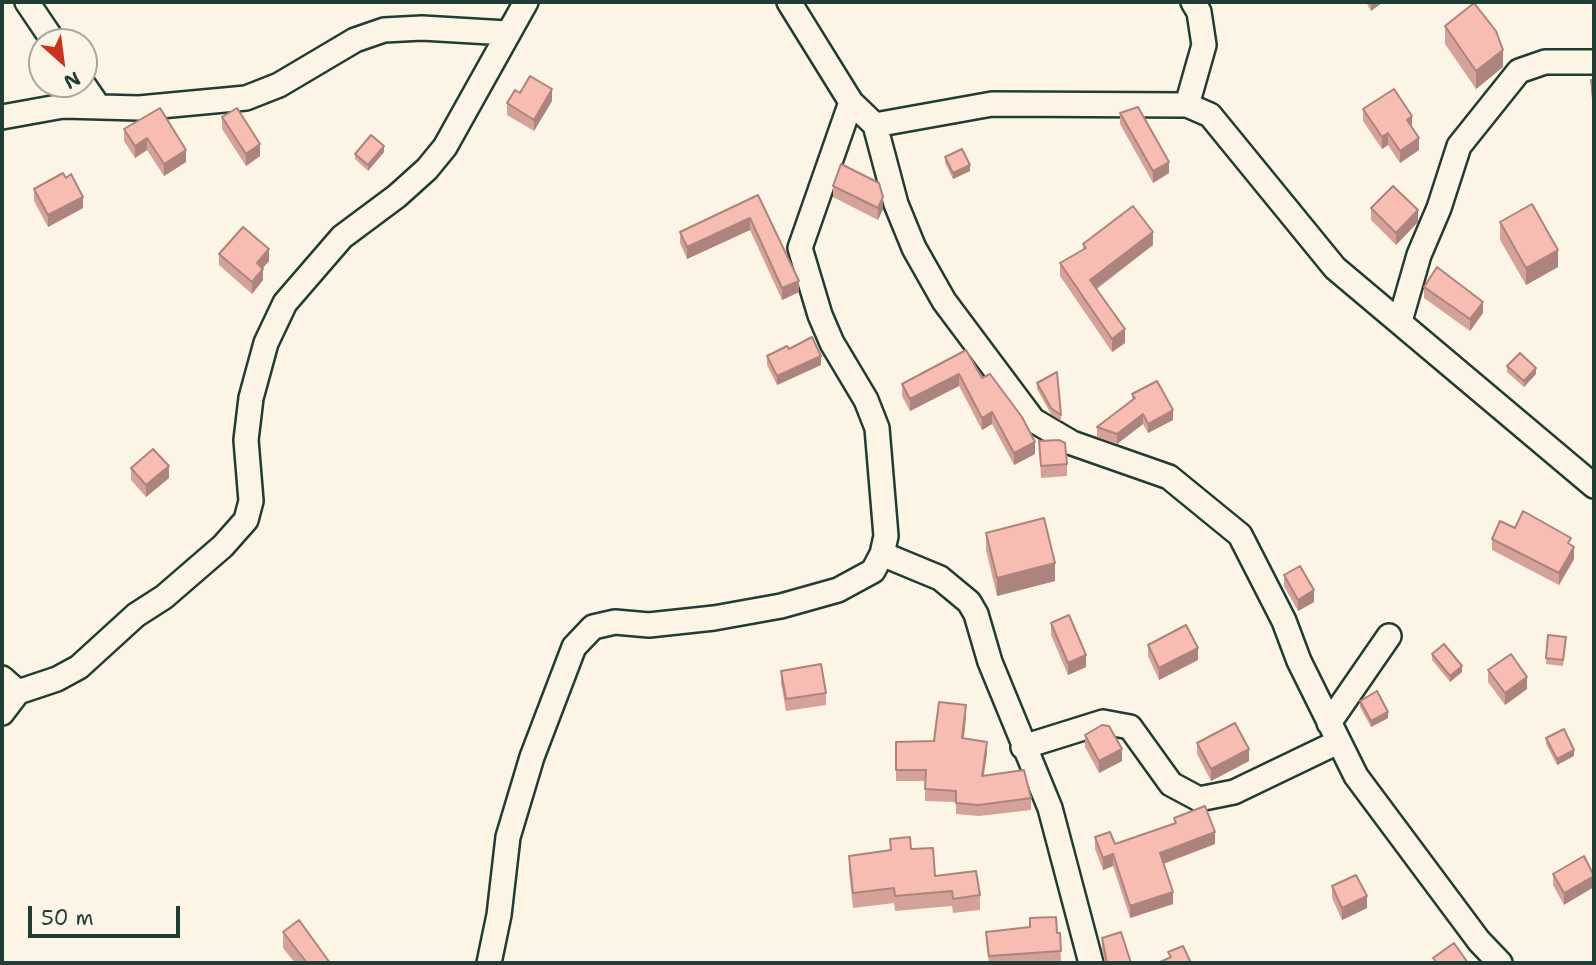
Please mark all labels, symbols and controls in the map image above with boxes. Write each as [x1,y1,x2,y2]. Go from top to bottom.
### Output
north arrow [28,28,98,98]
text: N [60,66,85,95]
scale bar [32,892,184,936]
text: 50 m [41,904,94,932]

